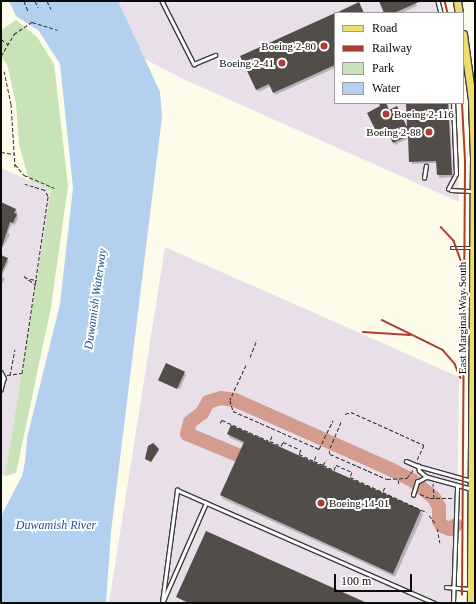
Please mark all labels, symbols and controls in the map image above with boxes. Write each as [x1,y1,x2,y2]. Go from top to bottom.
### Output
legend [334,12,464,104]
text: Road [372,21,397,35]
place label: Boeing 2-80 [261,39,316,53]
marker: Boeing 2-80 [319,41,329,51]
text: Railway [372,41,412,55]
place label: Boeing 2-41 [219,56,274,70]
marker: Boeing 2-41 [277,58,287,68]
text: Park [372,61,394,75]
text: Water [372,81,400,95]
place label: Boeing 2-116 [394,107,454,121]
marker: Boeing 2-116 [381,109,391,119]
place label: Boeing 2-88 [366,125,421,139]
marker: Boeing 2-88 [424,127,434,137]
water label: Duwamish Waterway [82,248,110,350]
street label: East Marginal Way South [455,262,469,374]
place label: Boeing 14-01 [329,496,389,510]
marker: Boeing 14-01 [316,498,326,508]
water label: Duwamish River [16,519,96,533]
scale bar [336,566,414,592]
text: 100 m [341,574,371,588]

